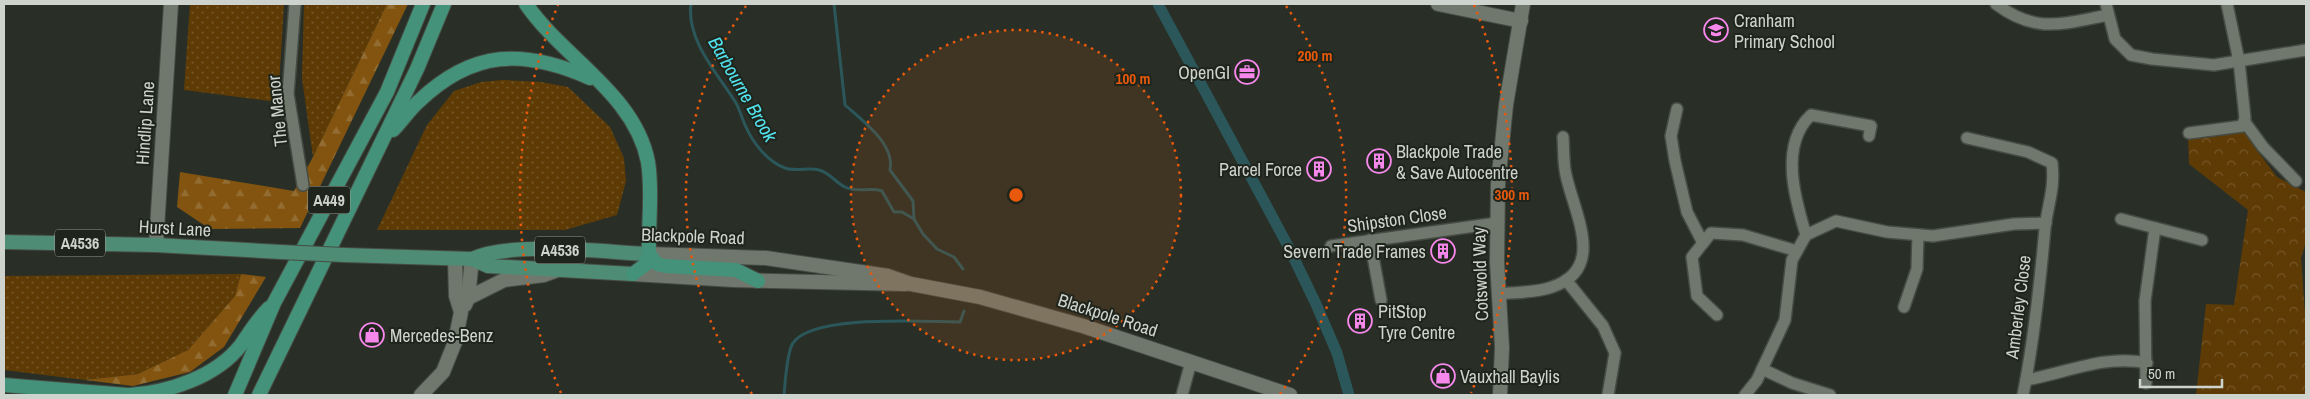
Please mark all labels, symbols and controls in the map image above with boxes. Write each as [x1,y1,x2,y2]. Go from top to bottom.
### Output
place label: Cranham Primary School [1734,8,1835,54]
school or university icon: Cranham Primary School [1703,17,1729,43]
water label: Barbourne Brook [702,31,784,148]
text: 200 m [1298,45,1332,66]
office icon: OpenGI [1234,59,1260,85]
place label: OpenGI [1178,60,1230,85]
text: 100 m [1116,68,1150,89]
street label: The Manor [261,74,293,148]
street label: Hindlip Lane [130,80,160,166]
place label: Blackpole Trade & Save Autocentre [1396,139,1518,185]
building icon: Blackpole Trade & Save Autocentre [1366,148,1392,174]
building icon: Parcel Force [1306,156,1332,182]
place label: Parcel Force [1219,157,1302,182]
text: 300 m [1495,184,1529,205]
road number: A449 [308,186,350,214]
centre of rings [1007,186,1025,204]
street label: Shipston Close [1346,200,1448,238]
street label: Hurst Lane [138,214,212,242]
street label: Blackpole Road [641,222,745,250]
street label: Cotswold Way [1466,226,1494,321]
road number: A4536 [55,230,105,256]
road number: A4536 [535,236,585,264]
building icon: Severn Trade Frames [1430,238,1456,264]
place label: Severn Trade Frames [1283,239,1426,264]
street label: Amberley Close [1999,254,2037,361]
street label: Blackpole Road [1055,287,1161,343]
place label: PitStop Tyre Centre [1378,299,1455,345]
building icon: PitStop Tyre Centre [1347,308,1373,334]
shop icon: Mercedes-Benz [359,322,385,348]
place label: Mercedes-Benz [390,323,493,348]
scale bar [2140,356,2222,388]
shop icon: Vauxhall Baylis [1430,363,1456,389]
text: 50 m [2148,363,2175,384]
place label: Vauxhall Baylis [1460,364,1560,389]

